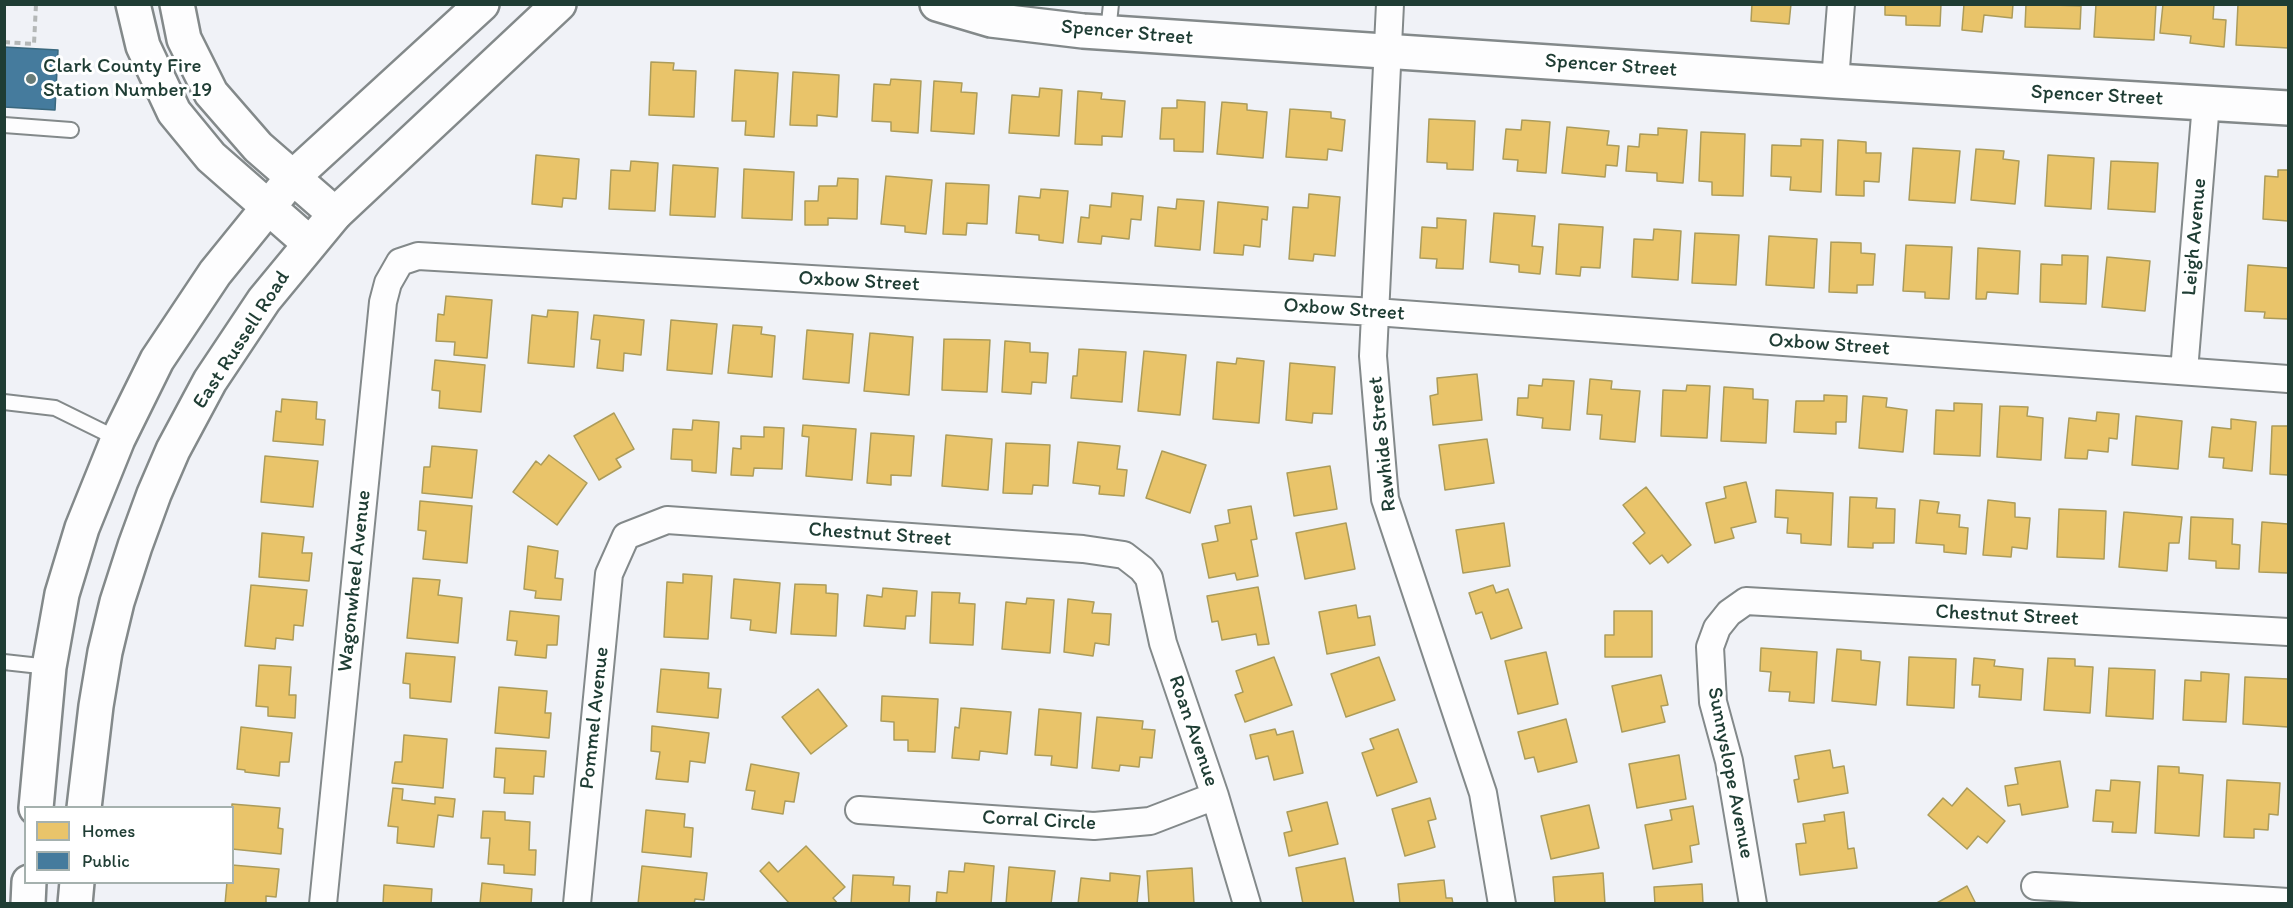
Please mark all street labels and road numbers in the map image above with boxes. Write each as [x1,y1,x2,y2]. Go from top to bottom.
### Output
street label: Spencer Street [1060,15,1194,51]
street label: Spencer Street [1544,49,1678,83]
street label: Spencer Street [2030,80,2164,112]
street label: Leigh Avenue [2177,177,2213,297]
street label: East Russell Road [188,266,296,414]
street label: Oxbow Street [798,266,920,298]
street label: Oxbow Street [1282,293,1406,327]
street label: Oxbow Street [1767,328,1891,362]
street label: Rawhide Street [1363,375,1403,513]
street label: Wagonwheel Avenue [333,489,377,673]
street label: Chestnut Street [808,517,952,553]
street label: Chestnut Street [1935,600,2079,632]
street label: Pommel Avenue [575,646,615,790]
street label: Roan Avenue [1162,672,1224,790]
street label: Sunnyslope Avenue [1701,685,1759,861]
street label: Corral Circle [981,805,1097,837]

